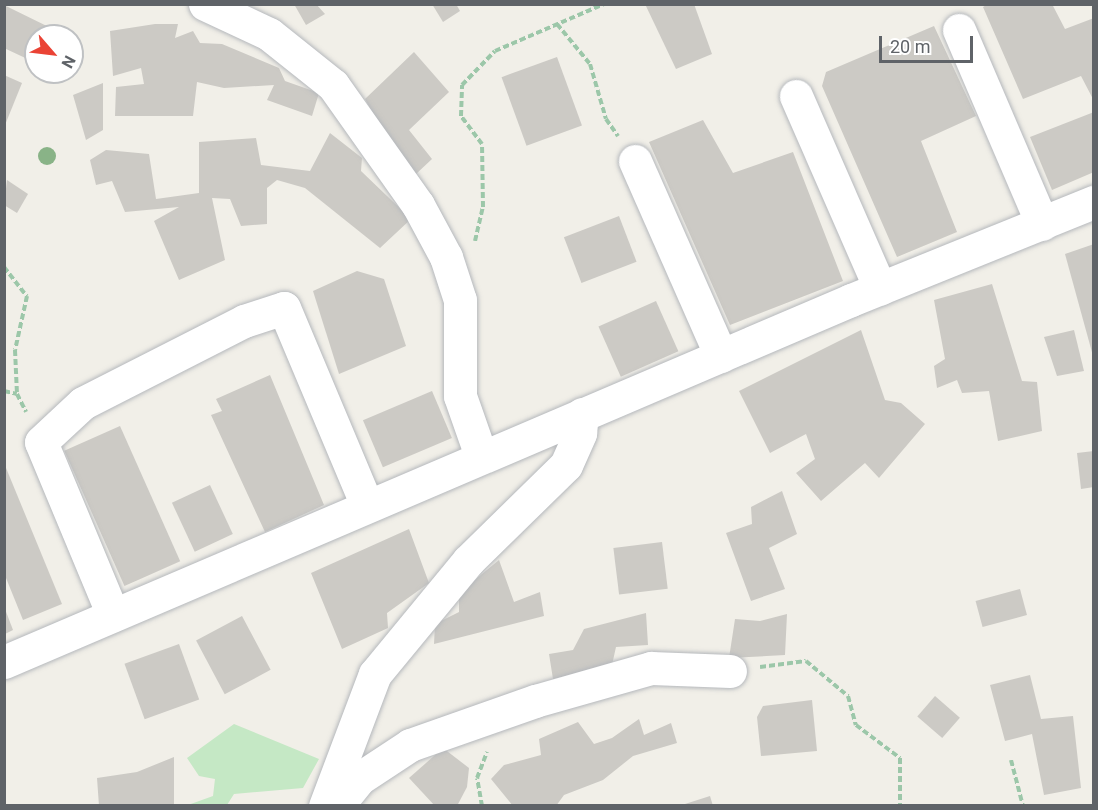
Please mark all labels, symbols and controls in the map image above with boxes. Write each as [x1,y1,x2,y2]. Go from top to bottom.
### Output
north arrow [24,24,84,84]
scale bar [882,24,976,62]
text: 20 m [890,36,930,57]
text: N [58,52,80,71]

